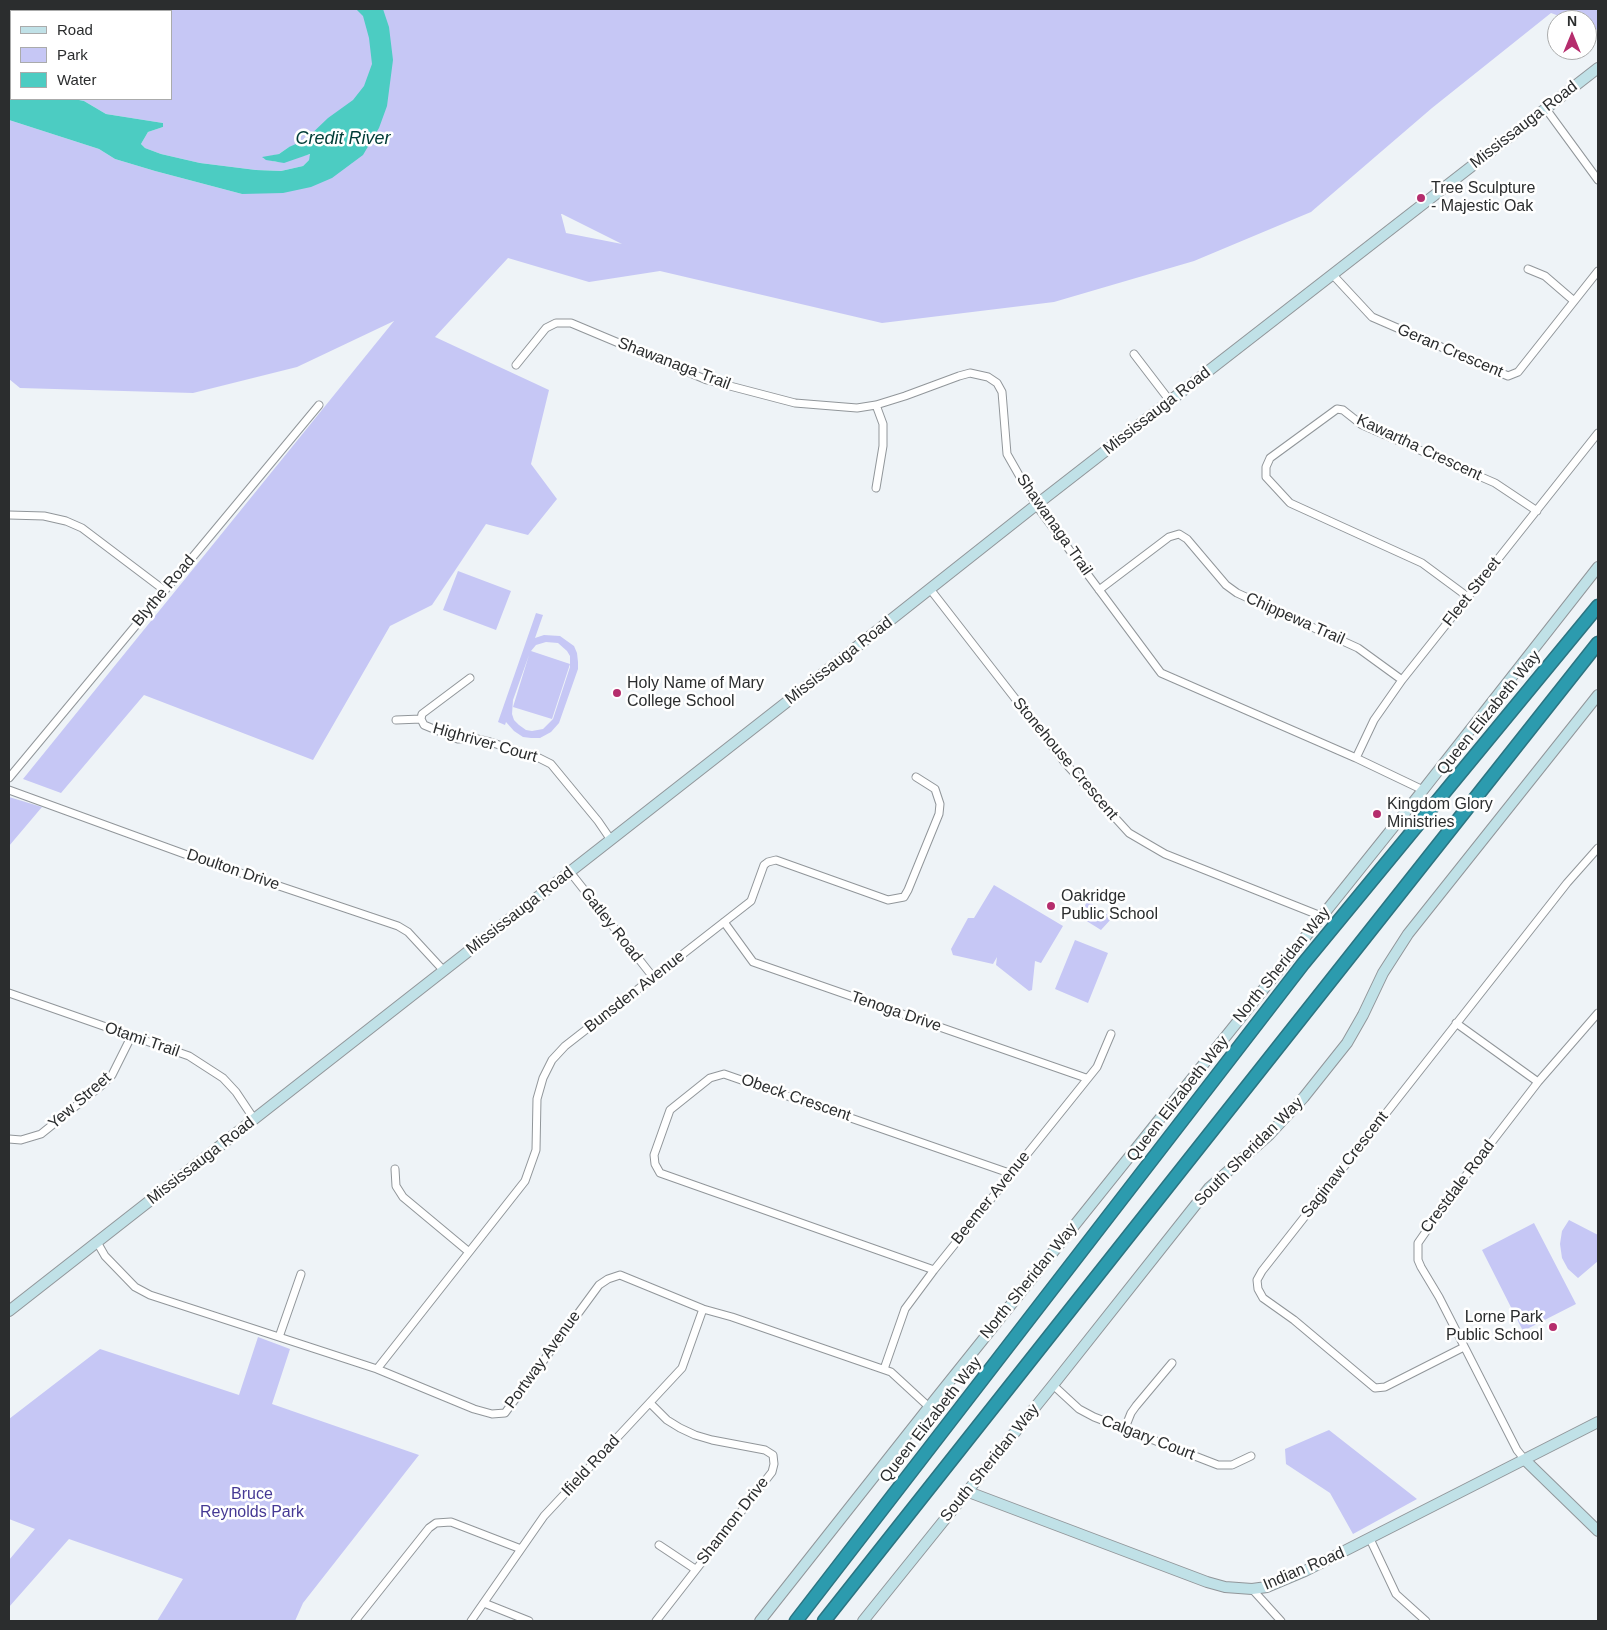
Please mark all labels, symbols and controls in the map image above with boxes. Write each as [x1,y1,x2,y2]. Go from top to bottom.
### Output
legend [10,10,172,100]
north arrow [1547,10,1597,60]
text: N [1567,13,1577,29]
text: Road [57,21,93,38]
text: Park [57,46,88,63]
text: Water [57,71,96,88]
street label: Mississauga Road [1467,77,1581,173]
water label: Credit River [295,128,391,150]
place label: Tree Sculpture - Majestic Oak [1431,179,1535,217]
marker: Tree Sculpture - Majestic Oak [1415,192,1427,204]
street label: Geran Crescent [1394,320,1506,382]
street label: Shawanaga Trail [615,334,733,394]
street label: Mississauga Road [1100,363,1214,459]
street label: Kawartha Crescent [1353,411,1485,485]
street label: Shawanaga Trail [1012,471,1096,579]
street label: Blythe Road [129,551,199,631]
street label: Fleet Street [1439,554,1505,630]
street label: Chippewa Trail [1243,589,1347,649]
street label: Mississauga Road [782,613,896,709]
street label: Queen Elizabeth Way [1433,647,1545,779]
place label: Holy Name of Mary College School [627,674,764,712]
marker: Holy Name of Mary College School [611,687,623,699]
street label: Stonehouse Crescent [1008,694,1122,824]
street label: Highriver Court [431,719,539,767]
place label: Kingdom Glory Ministries [1387,795,1493,833]
marker: Kingdom Glory Ministries [1371,808,1383,820]
street label: Doulton Drive [184,845,282,895]
street label: Mississauga Road [463,863,577,959]
street label: Gatley Road [576,884,646,966]
place label: Oakridge Public School [1061,887,1158,925]
marker: Oakridge Public School [1045,900,1057,912]
street label: North Sheridan Way [1229,903,1335,1027]
street label: Bunsden Avenue [581,947,689,1037]
street label: Tenoga Drive [848,988,944,1036]
street label: Otami Trail [102,1018,182,1062]
street label: Queen Elizabeth Way [1123,1032,1233,1166]
street label: Yew Street [45,1069,115,1133]
street label: Obeck Crescent [739,1070,853,1126]
street label: South Sheridan Way [1191,1094,1307,1210]
street label: Saginaw Crescent [1297,1108,1393,1222]
street label: Mississauga Road [144,1113,258,1209]
street label: Crestdale Road [1417,1137,1499,1237]
street label: Beemer Avenue [948,1147,1034,1249]
street label: North Sheridan Way [976,1219,1082,1343]
street label: Portway Avenue [501,1307,585,1413]
place label: Lorne Park Public School [1446,1308,1543,1346]
marker: Lorne Park Public School [1547,1321,1559,1333]
street label: Queen Elizabeth Way [876,1353,986,1487]
street label: South Sheridan Way [937,1400,1043,1526]
street label: Calgary Court [1098,1411,1198,1465]
street label: Ifield Road [558,1431,624,1501]
street label: Shannon Drive [693,1473,773,1569]
park label: Bruce Reynolds Park [200,1485,304,1523]
street label: Indian Road [1261,1543,1347,1595]

